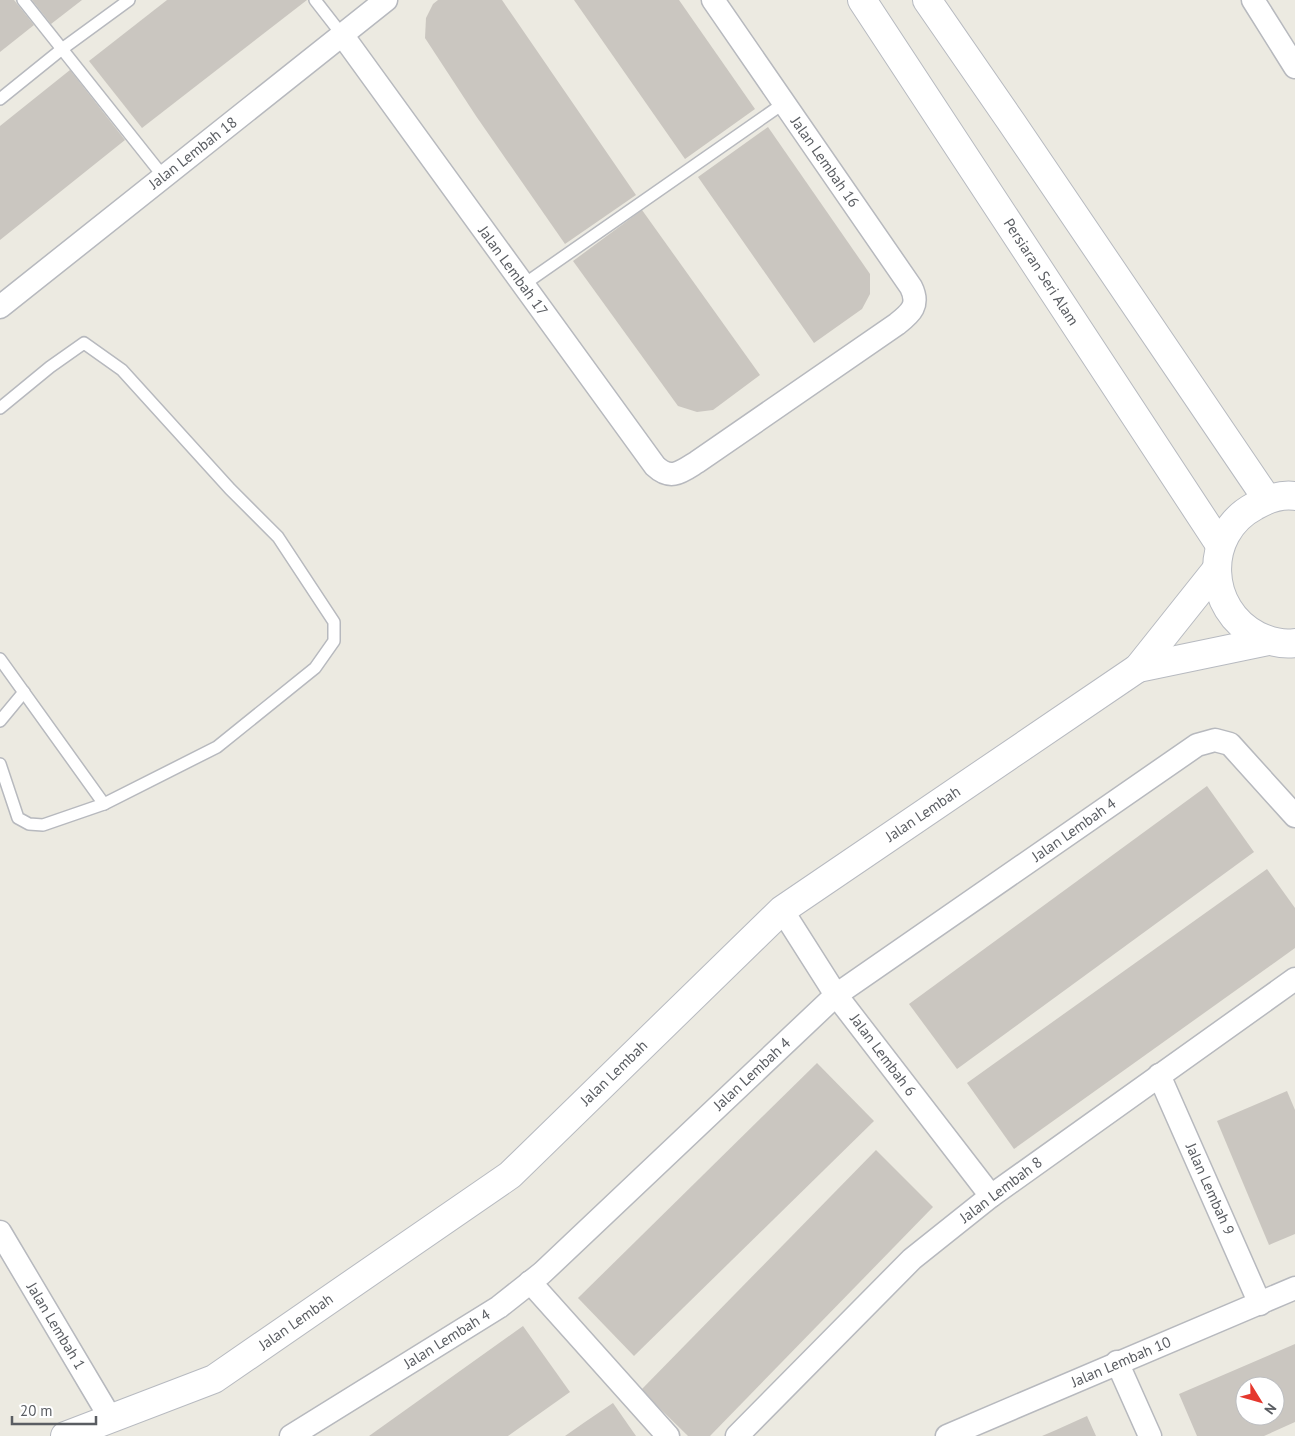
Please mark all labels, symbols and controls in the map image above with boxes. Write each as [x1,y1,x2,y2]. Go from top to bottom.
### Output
street label: Jalan Lembah 18 [144,112,241,194]
street label: Jalan Lembah 16 [786,112,864,211]
street label: Persiaran Seri Alam [1000,215,1083,329]
street label: Jalan Lembah 17 [474,221,552,319]
street label: Jalan Lembah [881,782,964,846]
street label: Jalan Lembah 4 [1027,794,1119,866]
street label: Jalan Lembah 6 [846,1009,921,1100]
street label: Jalan Lembah 4 [708,1033,794,1115]
street label: Jalan Lembah [575,1036,651,1110]
street label: Jalan Lembah 9 [1181,1139,1239,1238]
street label: Jalan Lembah 8 [955,1152,1046,1227]
street label: Jalan Lembah 1 [22,1278,90,1373]
street label: Jalan Lembah [254,1289,336,1355]
street label: Jalan Lembah 4 [399,1304,494,1373]
street label: Jalan Lembah 10 [1067,1332,1174,1392]
north arrow [1235,1376,1285,1426]
scale bar [12,1394,96,1426]
text: N [1260,1400,1280,1418]
text: 20 m [20,1401,53,1420]

